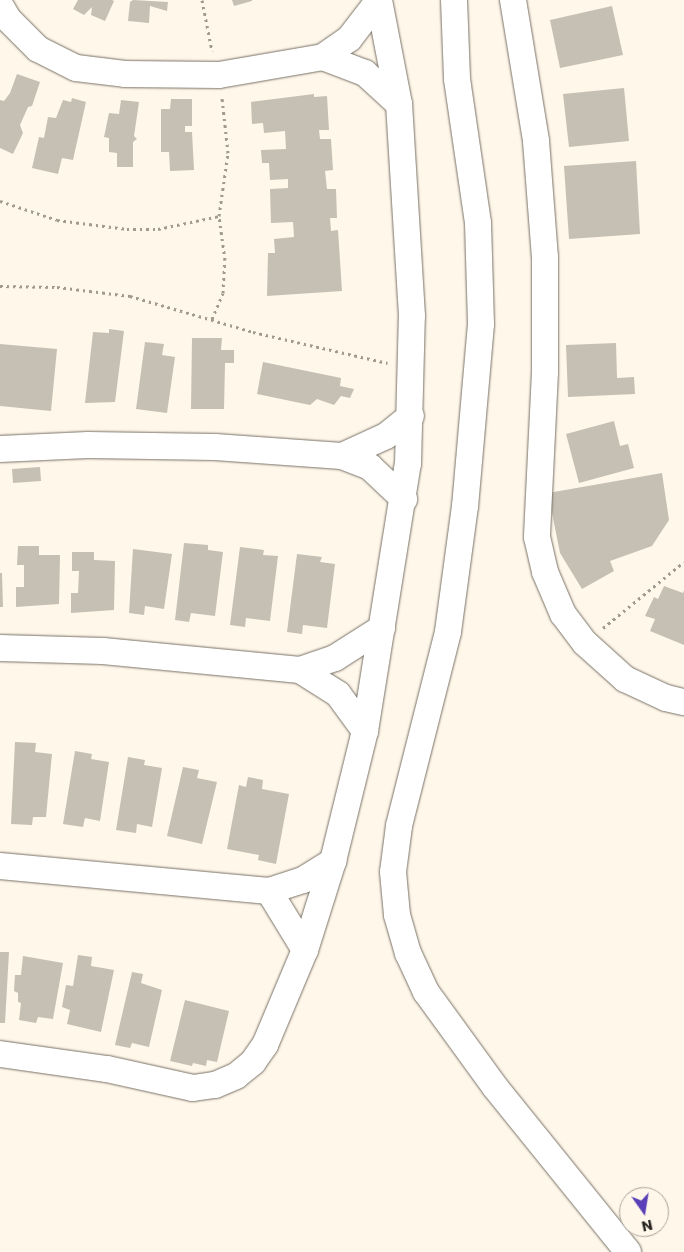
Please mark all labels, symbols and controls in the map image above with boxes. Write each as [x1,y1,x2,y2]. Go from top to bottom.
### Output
north arrow [619,1187,669,1237]
text: N [640,1215,655,1237]

